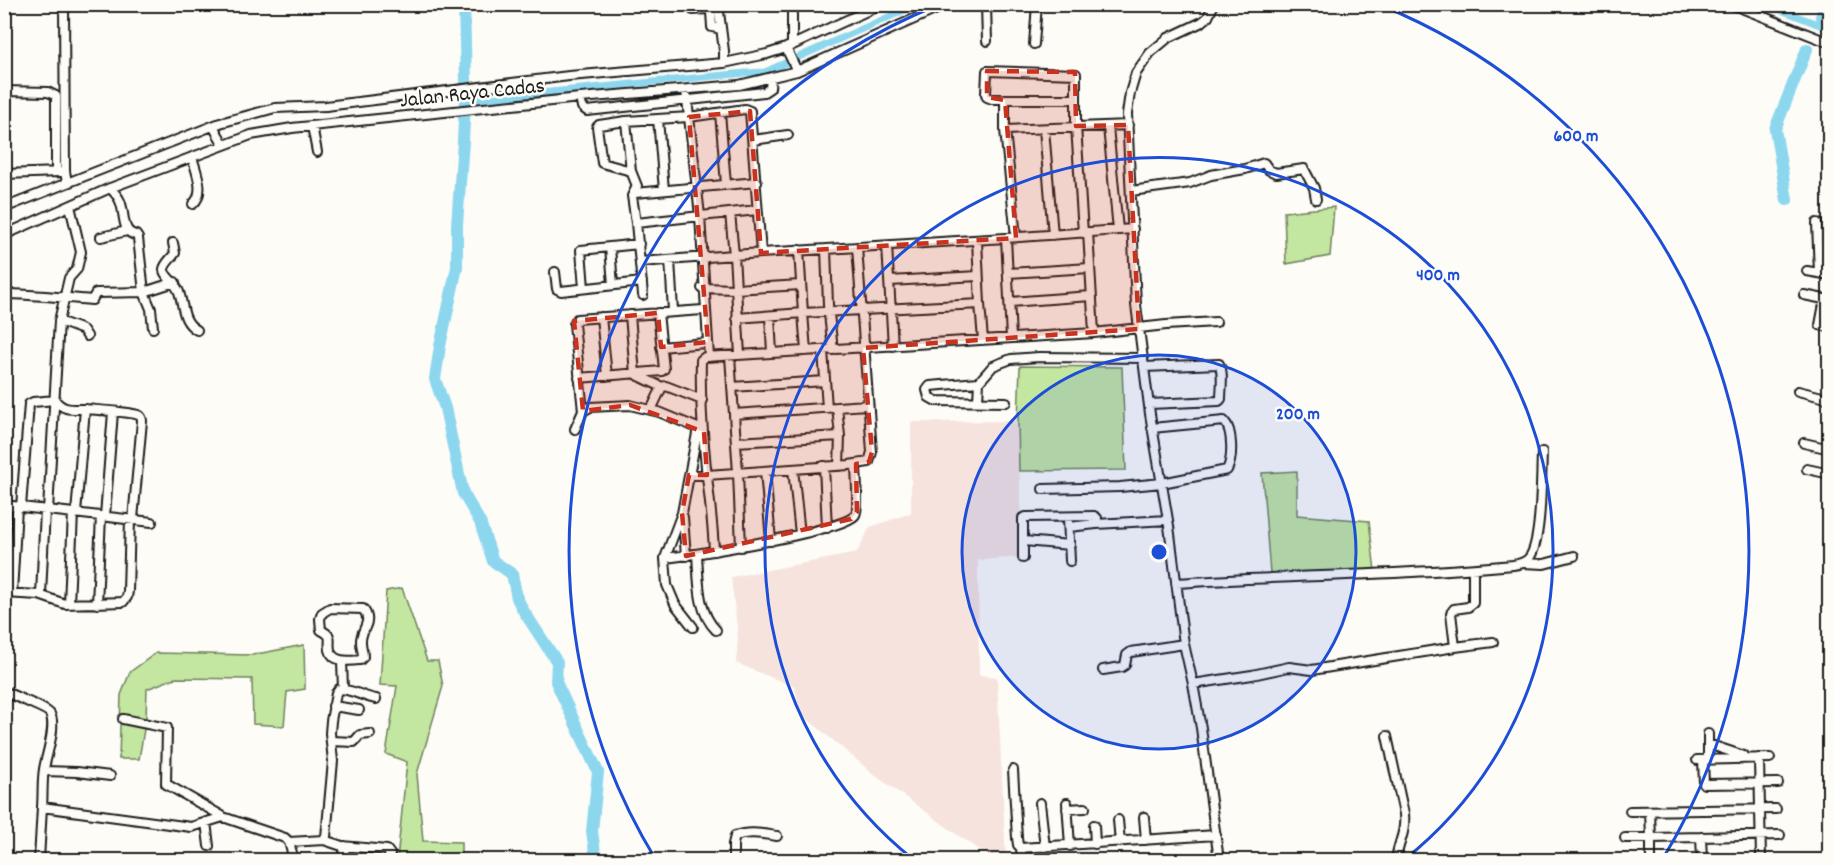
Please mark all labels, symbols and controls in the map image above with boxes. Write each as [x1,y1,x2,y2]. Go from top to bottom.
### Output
street label: Jalan Raya Cadas [398,71,546,117]
text: 600 m [1554,125,1598,150]
text: 400 m [1416,264,1460,289]
text: 200 m [1276,403,1320,428]
centre of rings [1149,542,1169,562]

